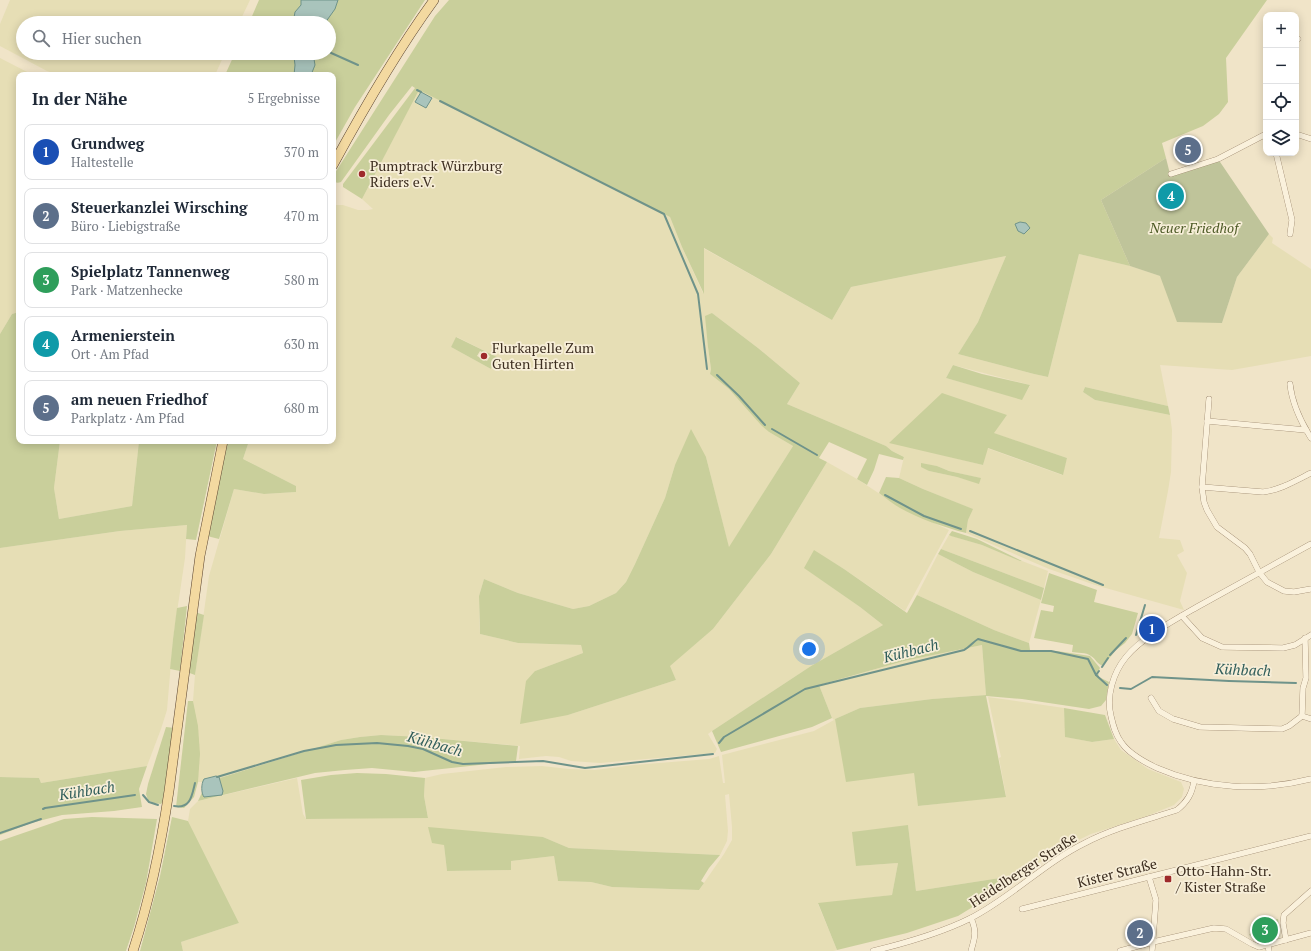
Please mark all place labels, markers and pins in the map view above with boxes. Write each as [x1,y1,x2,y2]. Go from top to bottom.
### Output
pin: 5 [1175,135,1201,165]
place label: Pumptrack Würzburg Riders e.V. [370,156,503,191]
marker: Pumptrack Würzburg Riders e.V. [357,169,367,179]
pin: 4 [1158,181,1184,211]
place label: Flurkapelle Zum Guten Hirten [492,338,594,373]
marker: Flurkapelle Zum Guten Hirten [479,351,489,361]
pin: 1 [1139,614,1165,644]
place label: Otto-Hahn-Str. / Kister Straße [1175,861,1272,896]
marker: Otto-Hahn-Str. / Kister Straße [1163,874,1173,884]
pin: 3 [1252,915,1278,945]
pin: 2 [1127,918,1153,948]

